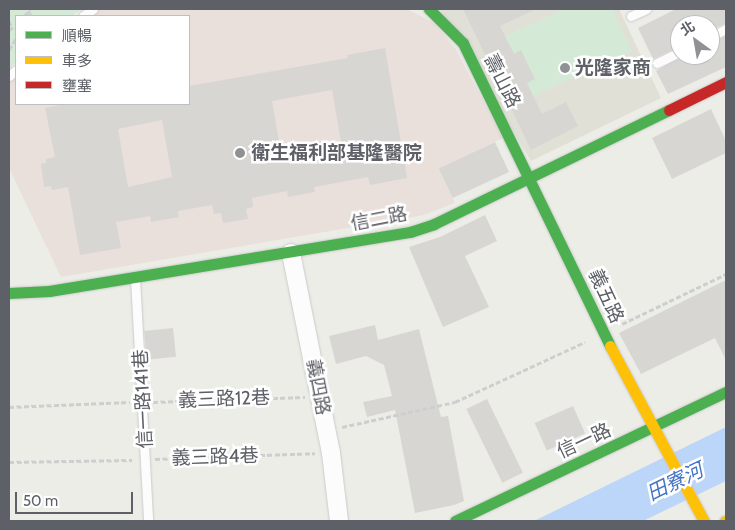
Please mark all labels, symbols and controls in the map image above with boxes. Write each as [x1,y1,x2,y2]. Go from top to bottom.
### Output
legend [15,15,190,105]
north arrow [670,15,720,65]
text: 北 [677,17,698,39]
text: 順暢 [62,27,92,45]
street label: 壽山路 [479,50,525,112]
text: 車多 [62,52,92,70]
place label: 光隆家商 [575,57,651,79]
marker: 光隆家商 [559,62,571,74]
text: 壅塞 [62,77,92,95]
place label: 衛生福利部基隆醫院 [251,142,422,164]
marker: 衛生福利部基隆醫院 [233,146,247,160]
street label: 信二路 [349,202,409,236]
street label: 義五路 [584,265,628,327]
street label: 信一路141巷 [129,349,157,449]
street label: 義四路 [301,357,335,417]
street label: 義三路12巷 [178,386,270,412]
street label: 信一路 [553,419,615,463]
street label: 義三路4巷 [171,444,259,470]
water label: 田寮河 [643,458,707,506]
scale bar [18,482,135,514]
text: 50 m [23,492,58,510]

